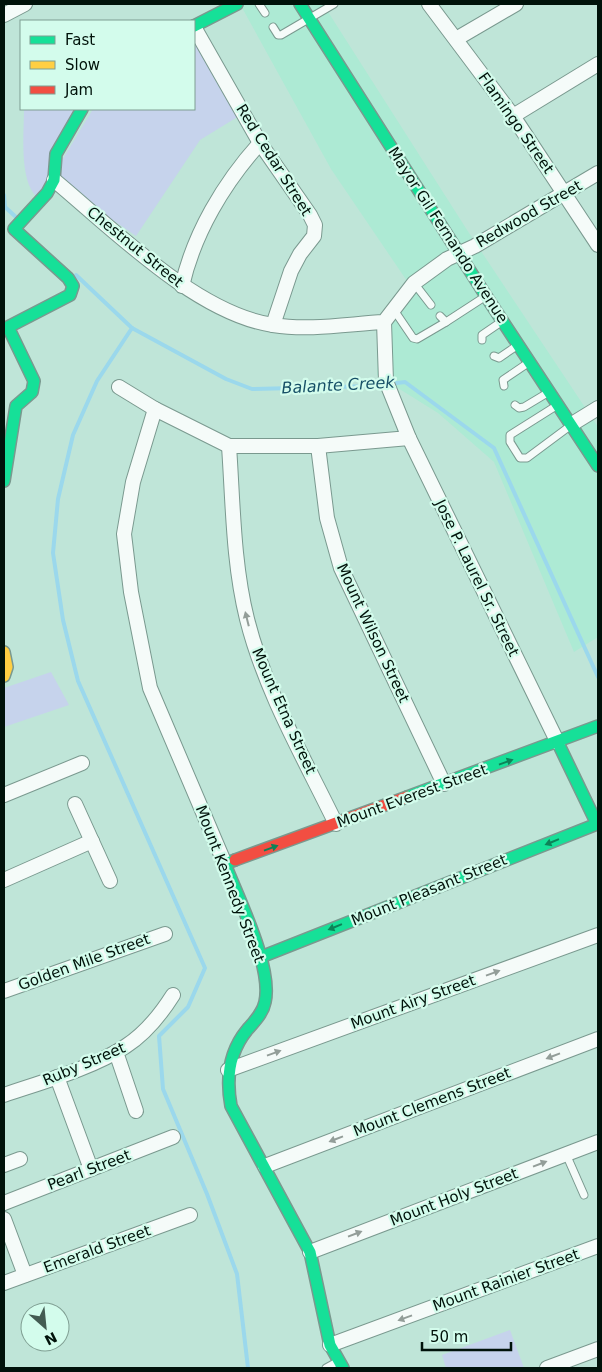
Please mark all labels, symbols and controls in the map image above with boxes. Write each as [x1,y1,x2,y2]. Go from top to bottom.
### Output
legend [20,20,195,110]
text: Fast [65,31,95,49]
text: Slow [65,56,100,74]
street label: Flamingo Street [474,69,558,177]
text: Jam [64,81,93,99]
street label: Red Cedar Street [232,101,316,219]
street label: Mayor Gil Fernando Avenue [384,144,512,326]
street label: Redwood Street [473,176,585,252]
street label: Chestnut Street [83,203,187,291]
water label: Balante Creek [281,373,396,397]
street label: Jose P. Laurel Sr. Street [431,496,523,659]
street label: Mount Wilson Street [333,561,413,706]
one-way arrow [243,611,251,626]
street label: Mount Etna Street [248,645,320,777]
one-way arrow [498,758,513,765]
street label: Mount Everest Street [334,760,490,832]
street label: Mount Kennedy Street [192,803,268,965]
one-way arrow [544,839,559,846]
one-way arrow [264,844,279,852]
street label: Mount Pleasant Street [349,850,510,929]
one-way arrow [328,924,342,932]
street label: Golden Mile Street [16,930,152,994]
one-way arrow [485,969,500,976]
street label: Mount Airy Street [348,971,478,1033]
street label: Ruby Street [40,1038,128,1089]
one-way arrow [267,1049,282,1057]
one-way arrow [545,1052,560,1060]
street label: Mount Clemens Street [351,1064,513,1140]
one-way arrow [328,1136,343,1143]
street label: Pearl Street [45,1146,133,1194]
one-way arrow [533,1160,548,1168]
street label: Mount Holy Street [387,1164,521,1230]
street label: Emerald Street [41,1221,153,1277]
one-way arrow [348,1230,363,1237]
street label: Mount Rainier Street [430,1245,582,1315]
north arrow [20,1302,70,1352]
one-way arrow [397,1314,412,1322]
scale bar [422,1320,511,1352]
text: 50 m [430,1328,468,1346]
text: N [42,1329,60,1348]

